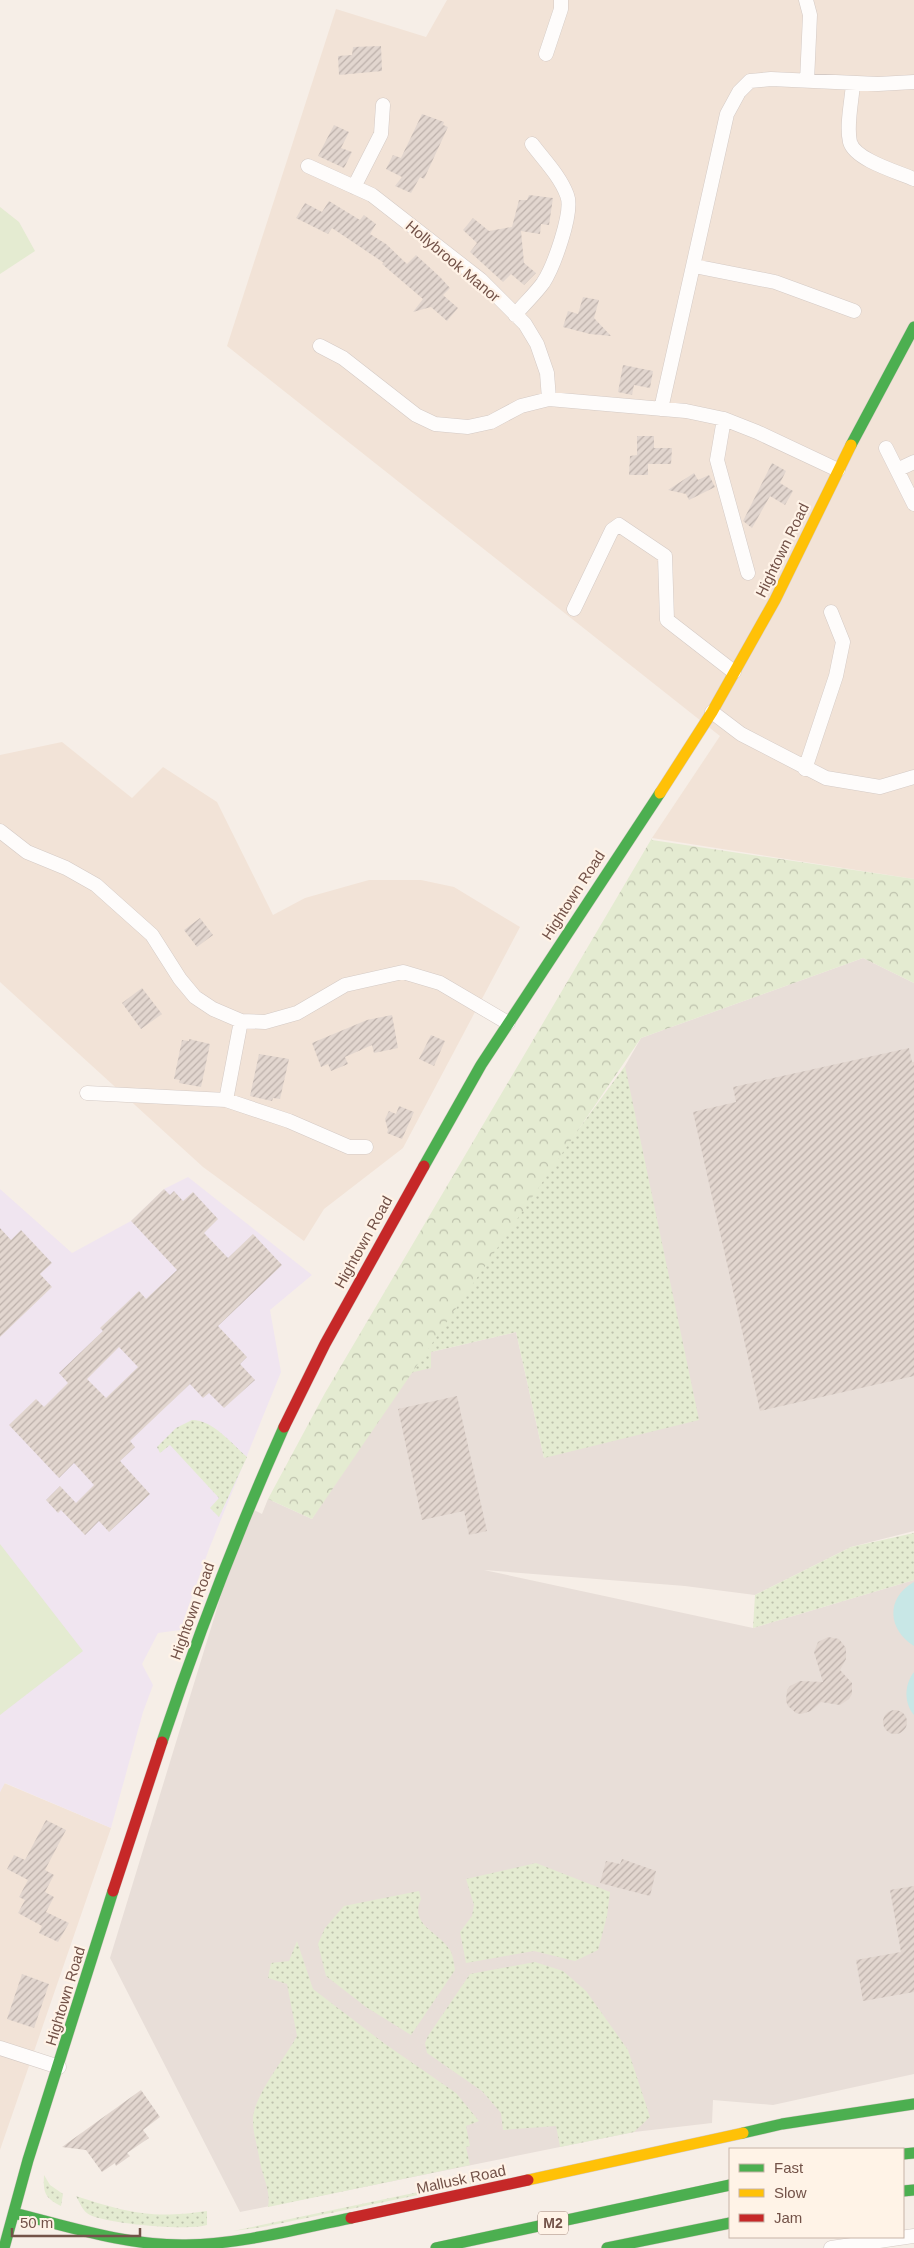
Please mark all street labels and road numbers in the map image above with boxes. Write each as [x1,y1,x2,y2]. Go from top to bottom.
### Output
street label: Hollybrook Manor [403,217,503,305]
street label: Hightown Road [752,500,812,600]
street label: Hightown Road [538,847,608,943]
street label: Hightown Road [331,1193,395,1291]
street label: Hightown Road [166,1560,218,1662]
street label: Hightown Road [42,1944,88,2048]
street label: Mallusk Road [415,2161,507,2197]
road number: M2 [538,2212,568,2234]

